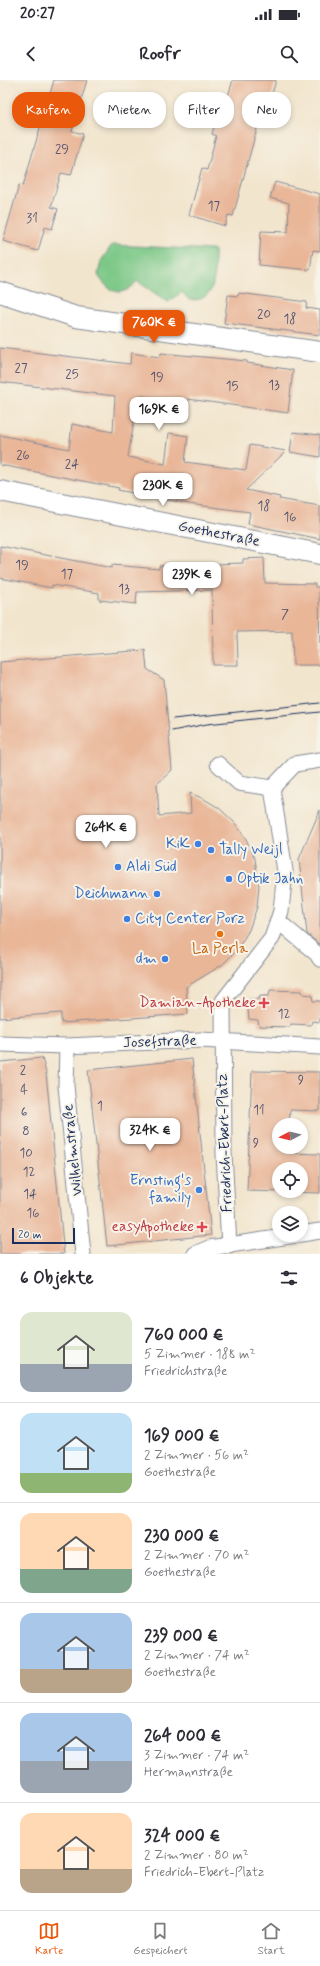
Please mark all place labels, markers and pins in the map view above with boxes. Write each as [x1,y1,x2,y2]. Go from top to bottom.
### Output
pin: 760K € [121,310,187,344]
pin: 169K € [126,397,192,431]
pin: 230K € [130,473,196,507]
pin: 239K € [159,562,225,596]
pin: 264K € [73,815,139,849]
place label: KiK [166,834,190,854]
marker: KiK [193,839,203,849]
place label: Tally Weijl [219,840,283,860]
marker: Tally Weijl [206,845,216,855]
place label: Aldi Süd [126,857,177,877]
marker: Aldi Süd [113,862,123,872]
place label: Optik Jahn [237,869,303,889]
marker: Optik Jahn [224,874,234,884]
place label: Deichmann [74,884,149,904]
marker: Deichmann [152,889,162,899]
place label: City Center Porz [135,909,245,929]
marker: City Center Porz [122,914,132,924]
marker: La Perla [215,929,225,939]
place label: La Perla [192,939,249,959]
place label: dm [136,949,157,969]
marker: dm [160,954,170,964]
place label: Damian-Apotheke [139,993,256,1014]
marker: Damian-Apotheke [259,998,269,1008]
pin: 324K € [117,1118,183,1152]
place label: Ernsting's family [130,1171,191,1208]
marker: Ernsting's family [194,1185,204,1195]
place label: easyApotheke [112,1217,194,1238]
marker: easyApotheke [197,1222,207,1232]

